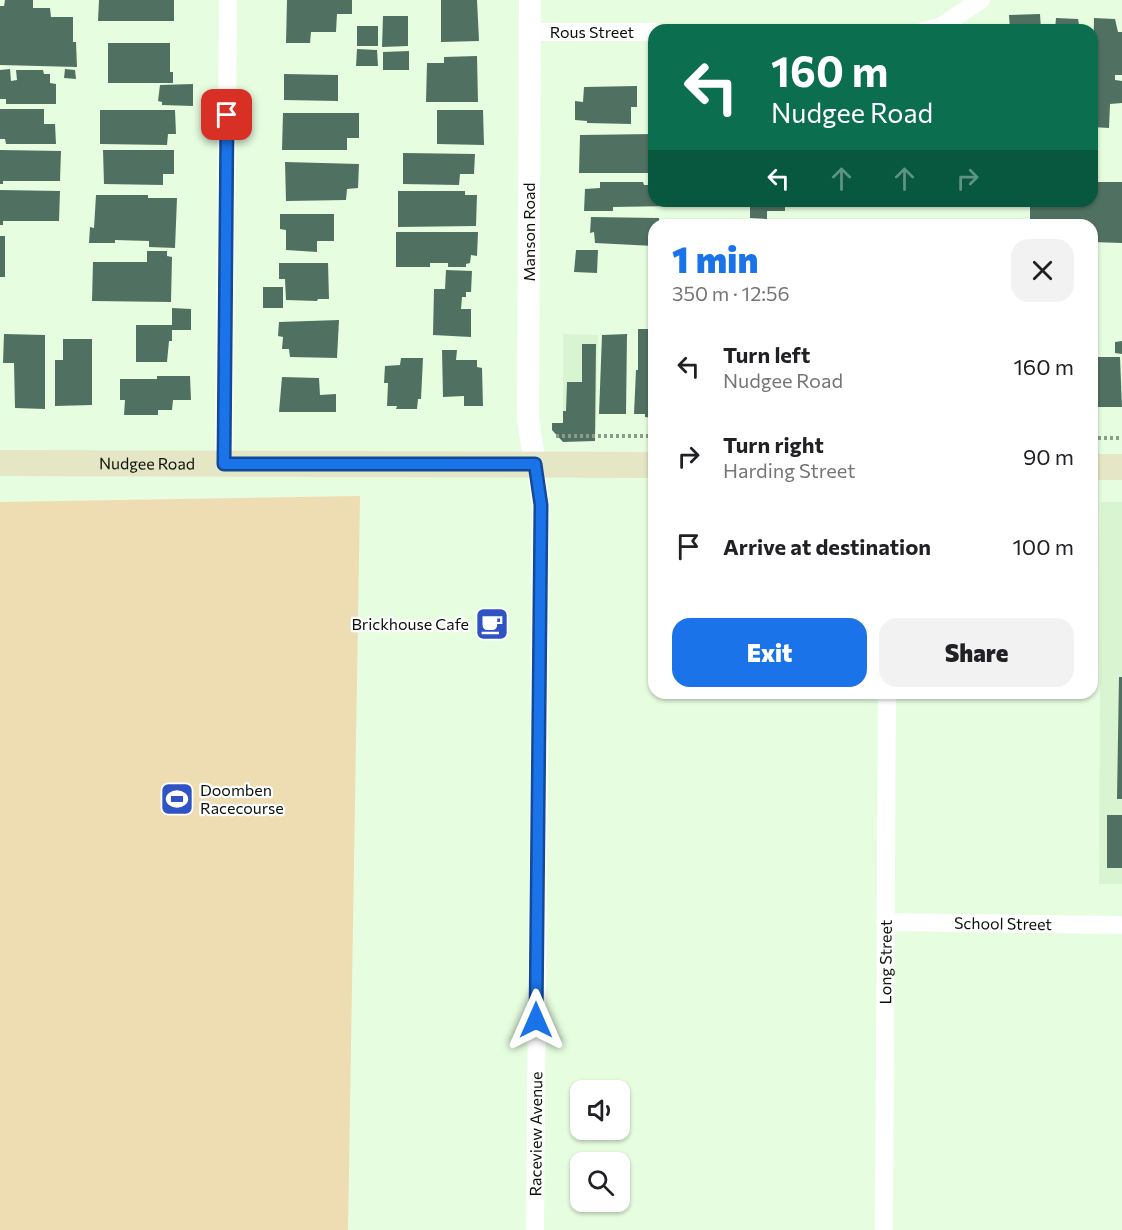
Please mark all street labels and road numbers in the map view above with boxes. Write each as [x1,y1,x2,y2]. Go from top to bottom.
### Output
street label: Rous Street [550,22,635,41]
street label: Manson Road [519,182,538,282]
street label: Nudgee Road [99,453,195,473]
street label: School Street [954,913,1053,933]
street label: Long Street [875,919,895,1005]
street label: Raceview Avenue [525,1071,545,1197]

